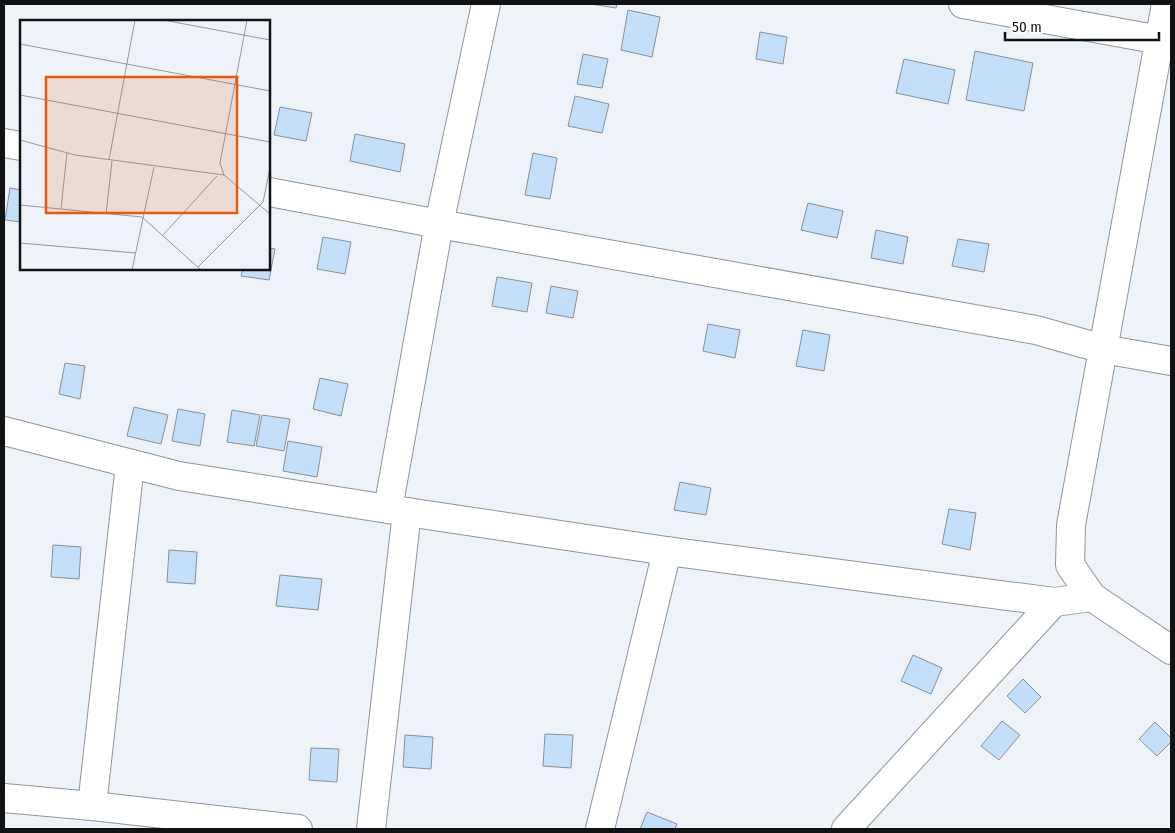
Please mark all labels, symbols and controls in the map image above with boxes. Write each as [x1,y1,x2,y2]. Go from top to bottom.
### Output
scale bar [1005,10,1159,42]
text: 50 m [1012,18,1042,36]
inset map [20,20,270,270]

